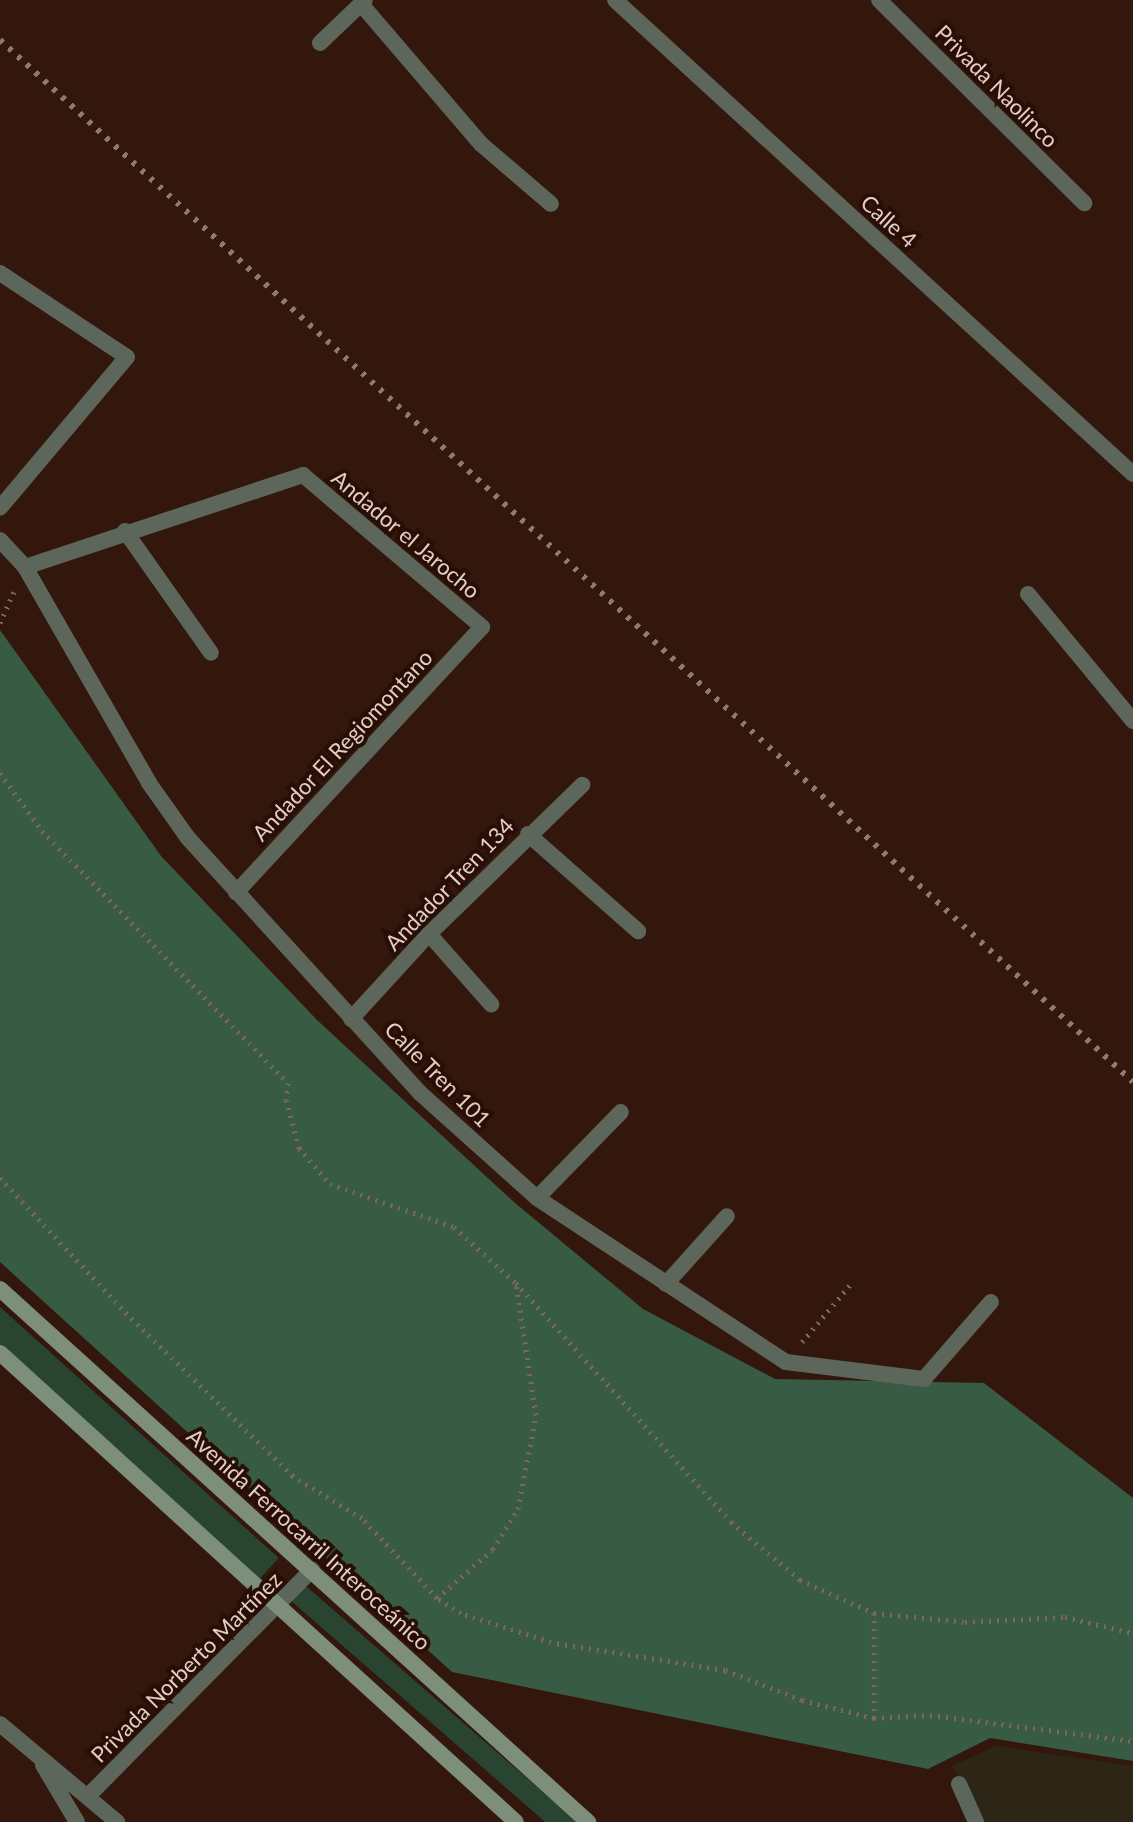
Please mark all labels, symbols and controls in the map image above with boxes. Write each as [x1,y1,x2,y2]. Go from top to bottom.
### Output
street label: Privada Naolinco [930,19,1064,153]
street label: Calle 4 [856,189,922,253]
street label: Andador el Jarocho [326,464,486,604]
street label: Andador El Regiomontano [246,644,438,846]
street label: Andador Tren 134 [379,812,519,956]
street label: Calle Tren 101 [379,1015,497,1133]
street label: Avenida Ferrocarril Interoceánico [182,1423,436,1655]
street label: Privada Norberto Martínez [85,1566,287,1768]

